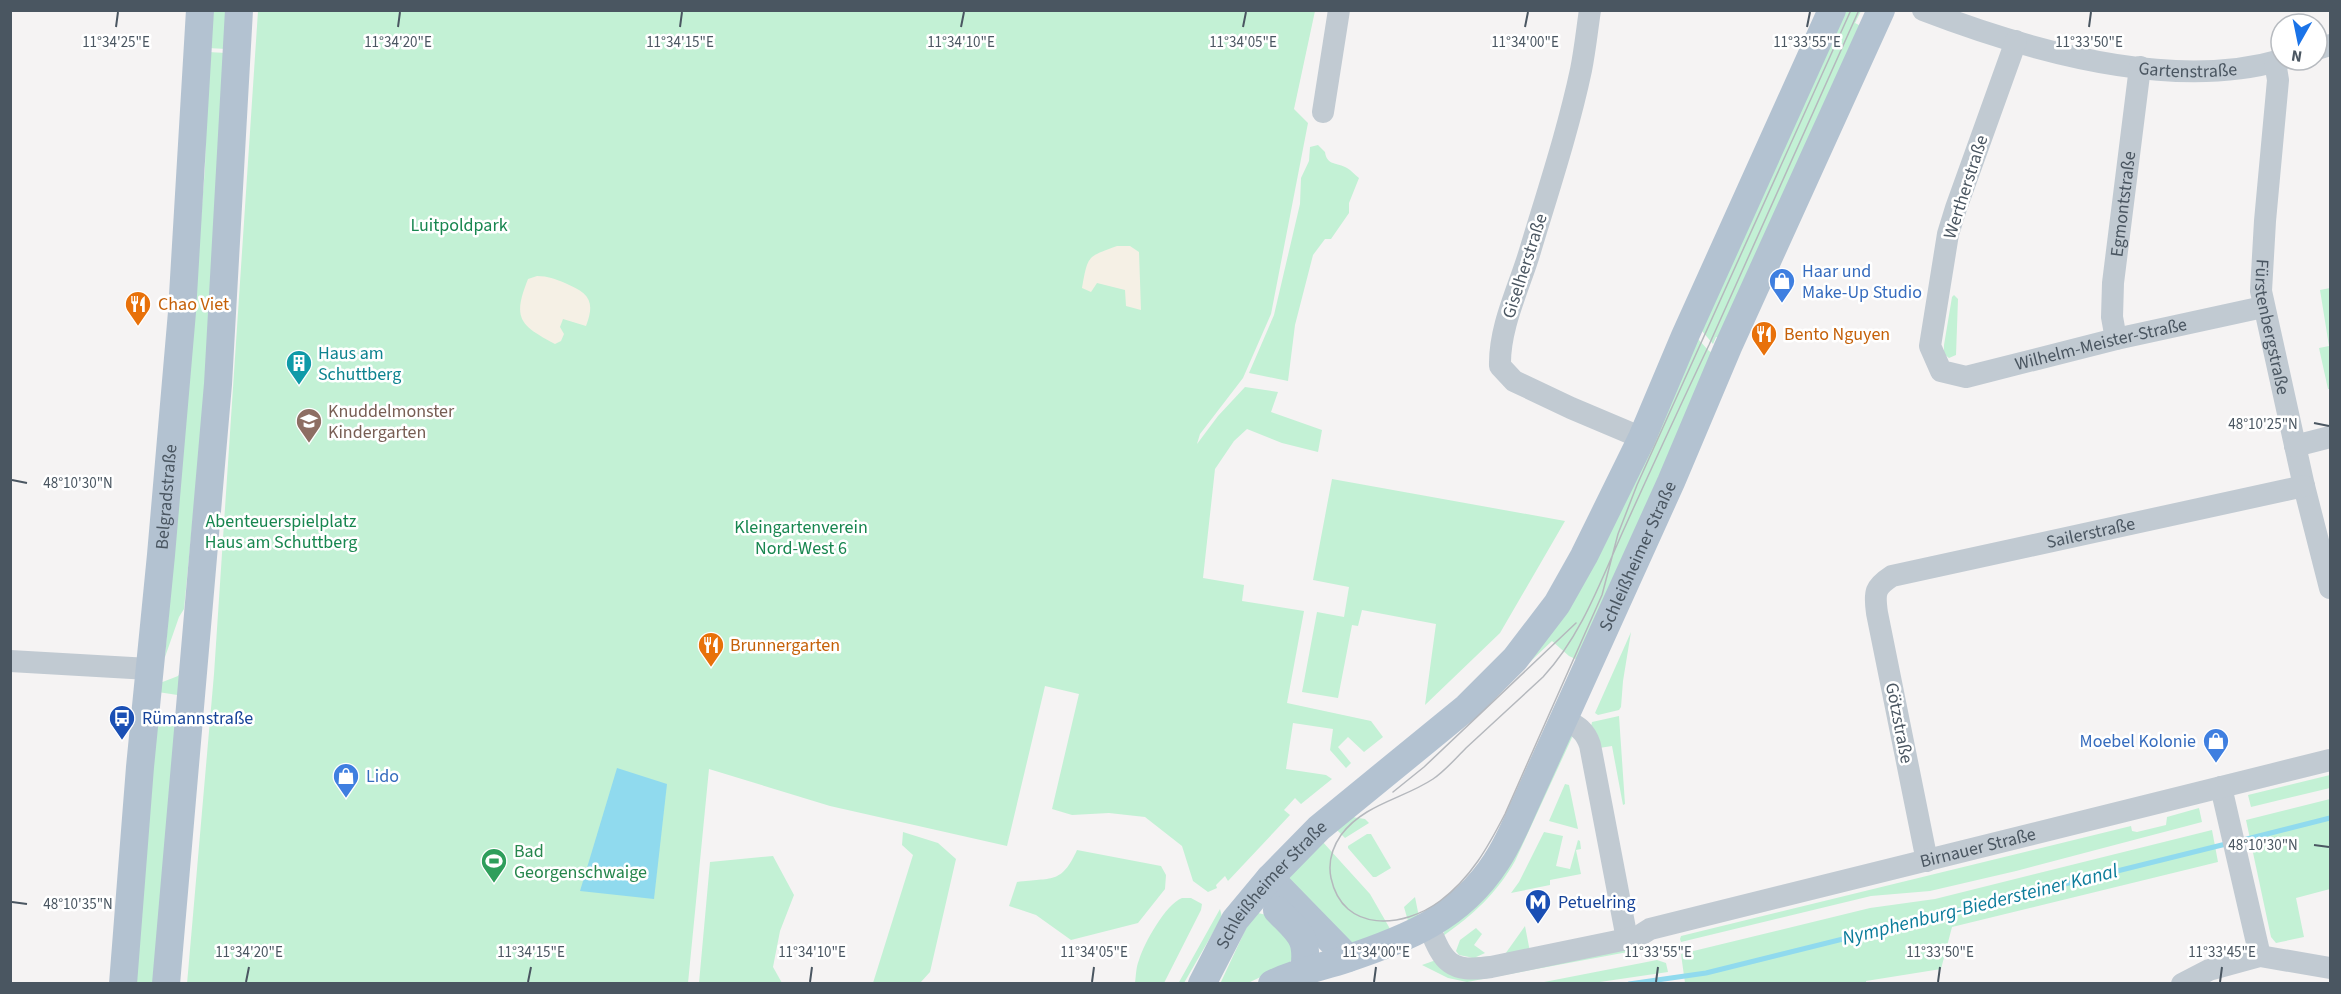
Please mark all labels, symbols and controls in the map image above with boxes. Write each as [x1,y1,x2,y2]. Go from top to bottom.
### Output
north arrow [2269,12,2329,72]
text: 11°34'25"E [82,32,150,53]
text: 11°34'20"E [364,32,432,53]
text: 11°34'15"E [646,32,714,53]
text: 11°34'10"E [927,32,995,53]
text: 11°34'05"E [1209,32,1277,53]
text: 11°34'00"E [1491,32,1559,53]
text: 11°33'55"E [1773,32,1841,53]
text: 11°33'50"E [2055,32,2123,53]
text: N [2290,44,2304,68]
street label: Gartenstraße [2137,55,2238,84]
street label: Wertherstraße [1937,132,1995,242]
street label: Egmontstraße [2104,150,2142,258]
street label: Giselherstraße [1496,210,1554,322]
park label: Luitpoldpark [410,213,508,238]
street label: Fürstenbergstraße [2249,258,2296,397]
place label: Haar und Make-Up Studio [1802,259,1922,305]
shop icon: Haar und Make-Up Studio [1767,266,1797,304]
restaurant icon: Chao Viet [123,289,153,327]
place label: Chao Viet [158,292,229,317]
street label: Wilhelm-Meister-Straße [2012,311,2189,377]
restaurant icon: Bento Nguyen [1749,319,1779,357]
place label: Bento Nguyen [1784,322,1890,347]
place label: Haus am Schuttberg [318,341,401,387]
building icon: Haus am Schuttberg [284,348,314,386]
place label: Knuddelmonster Kindergarten [328,399,455,445]
school or university icon: Knuddelmonster Kindergarten [294,406,324,444]
text: 48°10'25"N [2228,414,2298,435]
street label: Belgradstraße [149,443,183,551]
text: 48°10'30"N [43,473,113,494]
street label: Schleißheimer Straße [1593,477,1682,635]
park label: Abenteuerspielplatz Haus am Schuttberg [205,509,357,555]
street label: Sailerstraße [2044,511,2137,554]
park label: Kleingartenverein Nord-West 6 [734,515,868,561]
restaurant icon: Brunnergarten [696,630,726,668]
place label: Brunnergarten [730,633,840,658]
street label: Götzstraße [1879,680,1919,766]
bus stop icon: Rümannstraße [107,703,137,741]
place label: Rümannstraße [142,706,253,731]
shop icon: Moebel Kolonie [2201,726,2231,764]
place label: Moebel Kolonie [2080,729,2196,754]
shop icon: Lido [331,761,361,799]
place label: Lido [366,764,399,789]
street label: Schleißheimer Straße [1210,814,1332,953]
street label: Birnauer Straße [1917,821,2038,874]
text: 48°10'30"N [2228,835,2298,856]
place label: Bad Georgenschwaige [514,839,647,885]
sports icon: Bad Georgenschwaige [479,846,509,884]
water label: Nymphenburg-Biedersteiner Kanal [1839,857,2121,953]
metro station icon: Petuelring [1523,887,1553,925]
place label: Petuelring [1558,890,1636,915]
text: 48°10'35"N [43,894,113,915]
text: 11°34'20"E [215,942,283,963]
text: 11°34'15"E [497,942,565,963]
text: 11°34'10"E [778,942,846,963]
text: 11°34'05"E [1060,942,1128,963]
text: 11°34'00"E [1342,942,1410,963]
text: 11°33'55"E [1624,942,1692,963]
text: 11°33'50"E [1906,942,1974,963]
text: 11°33'45"E [2188,942,2256,963]

